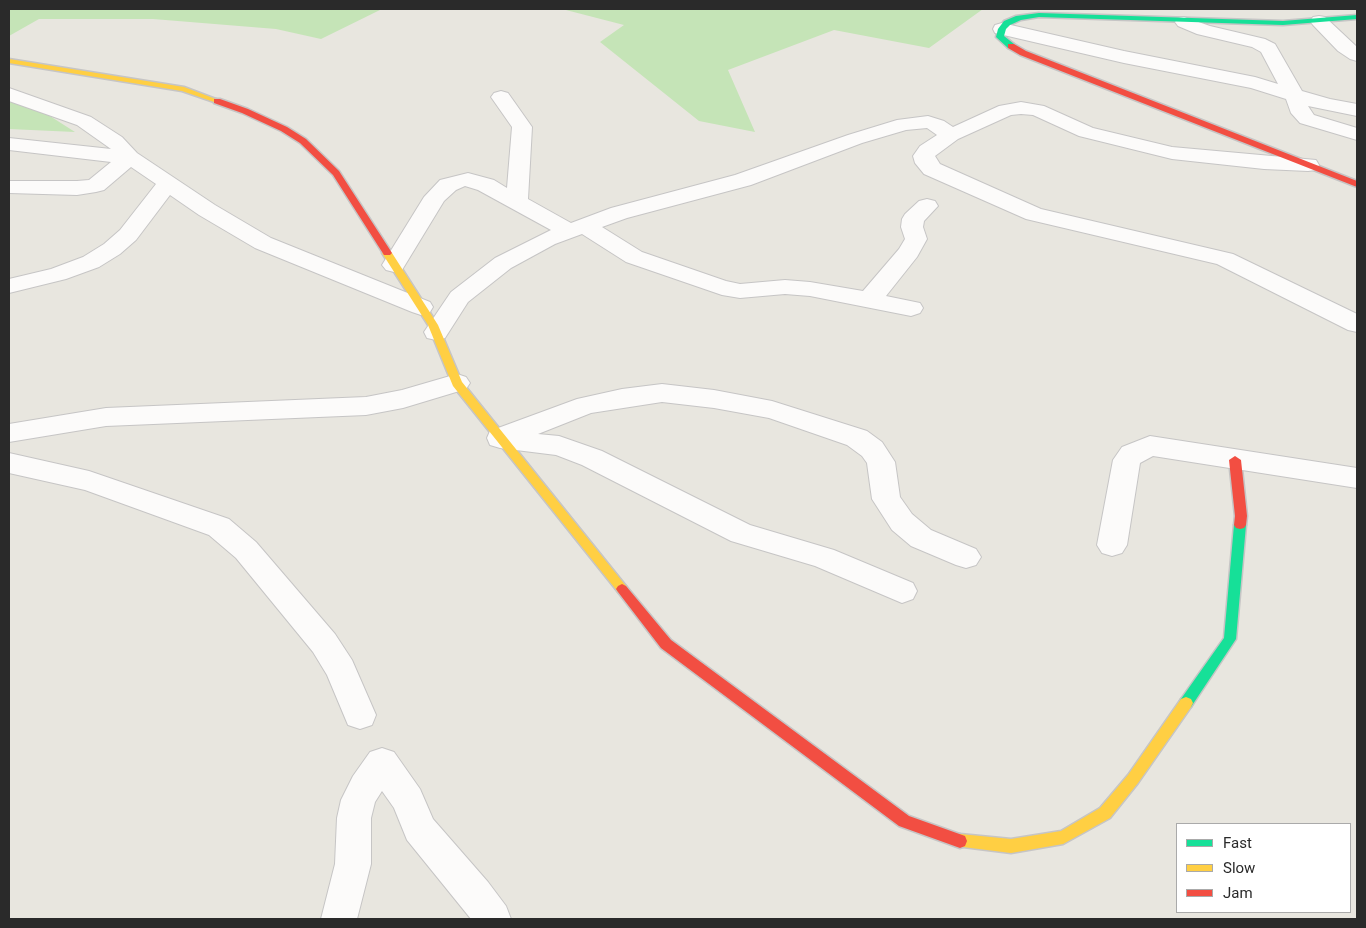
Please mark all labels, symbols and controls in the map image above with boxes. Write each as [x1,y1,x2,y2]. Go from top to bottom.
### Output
legend [1176,823,1351,913]
text: Fast [1223,834,1252,852]
text: Slow [1223,859,1255,877]
text: Jam [1223,884,1253,902]

